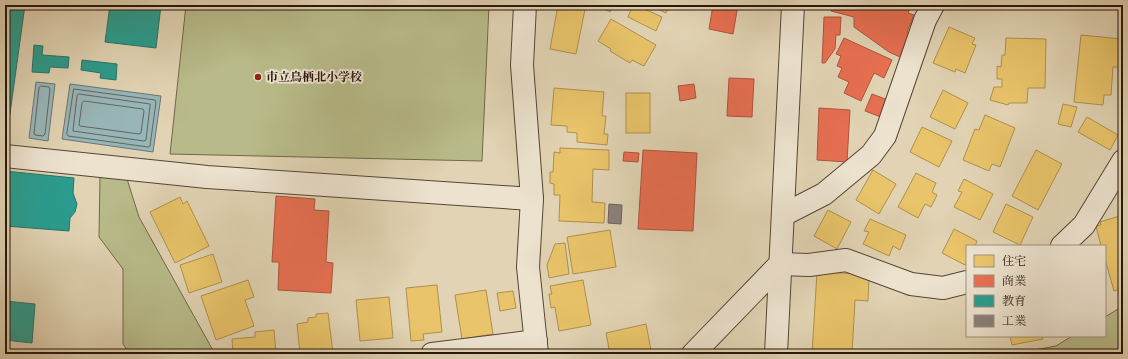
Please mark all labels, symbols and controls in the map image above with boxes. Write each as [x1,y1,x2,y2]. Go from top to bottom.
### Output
place label: 市立鳥栖北小学校 [266,69,362,84]
marker: 市立鳥栖北小学校 [253,72,263,82]
legend [966,245,1106,337]
text: 住宅 [1002,253,1026,268]
text: 商業 [1002,273,1026,288]
text: 教育 [1002,293,1026,308]
text: 工業 [1002,313,1026,328]

